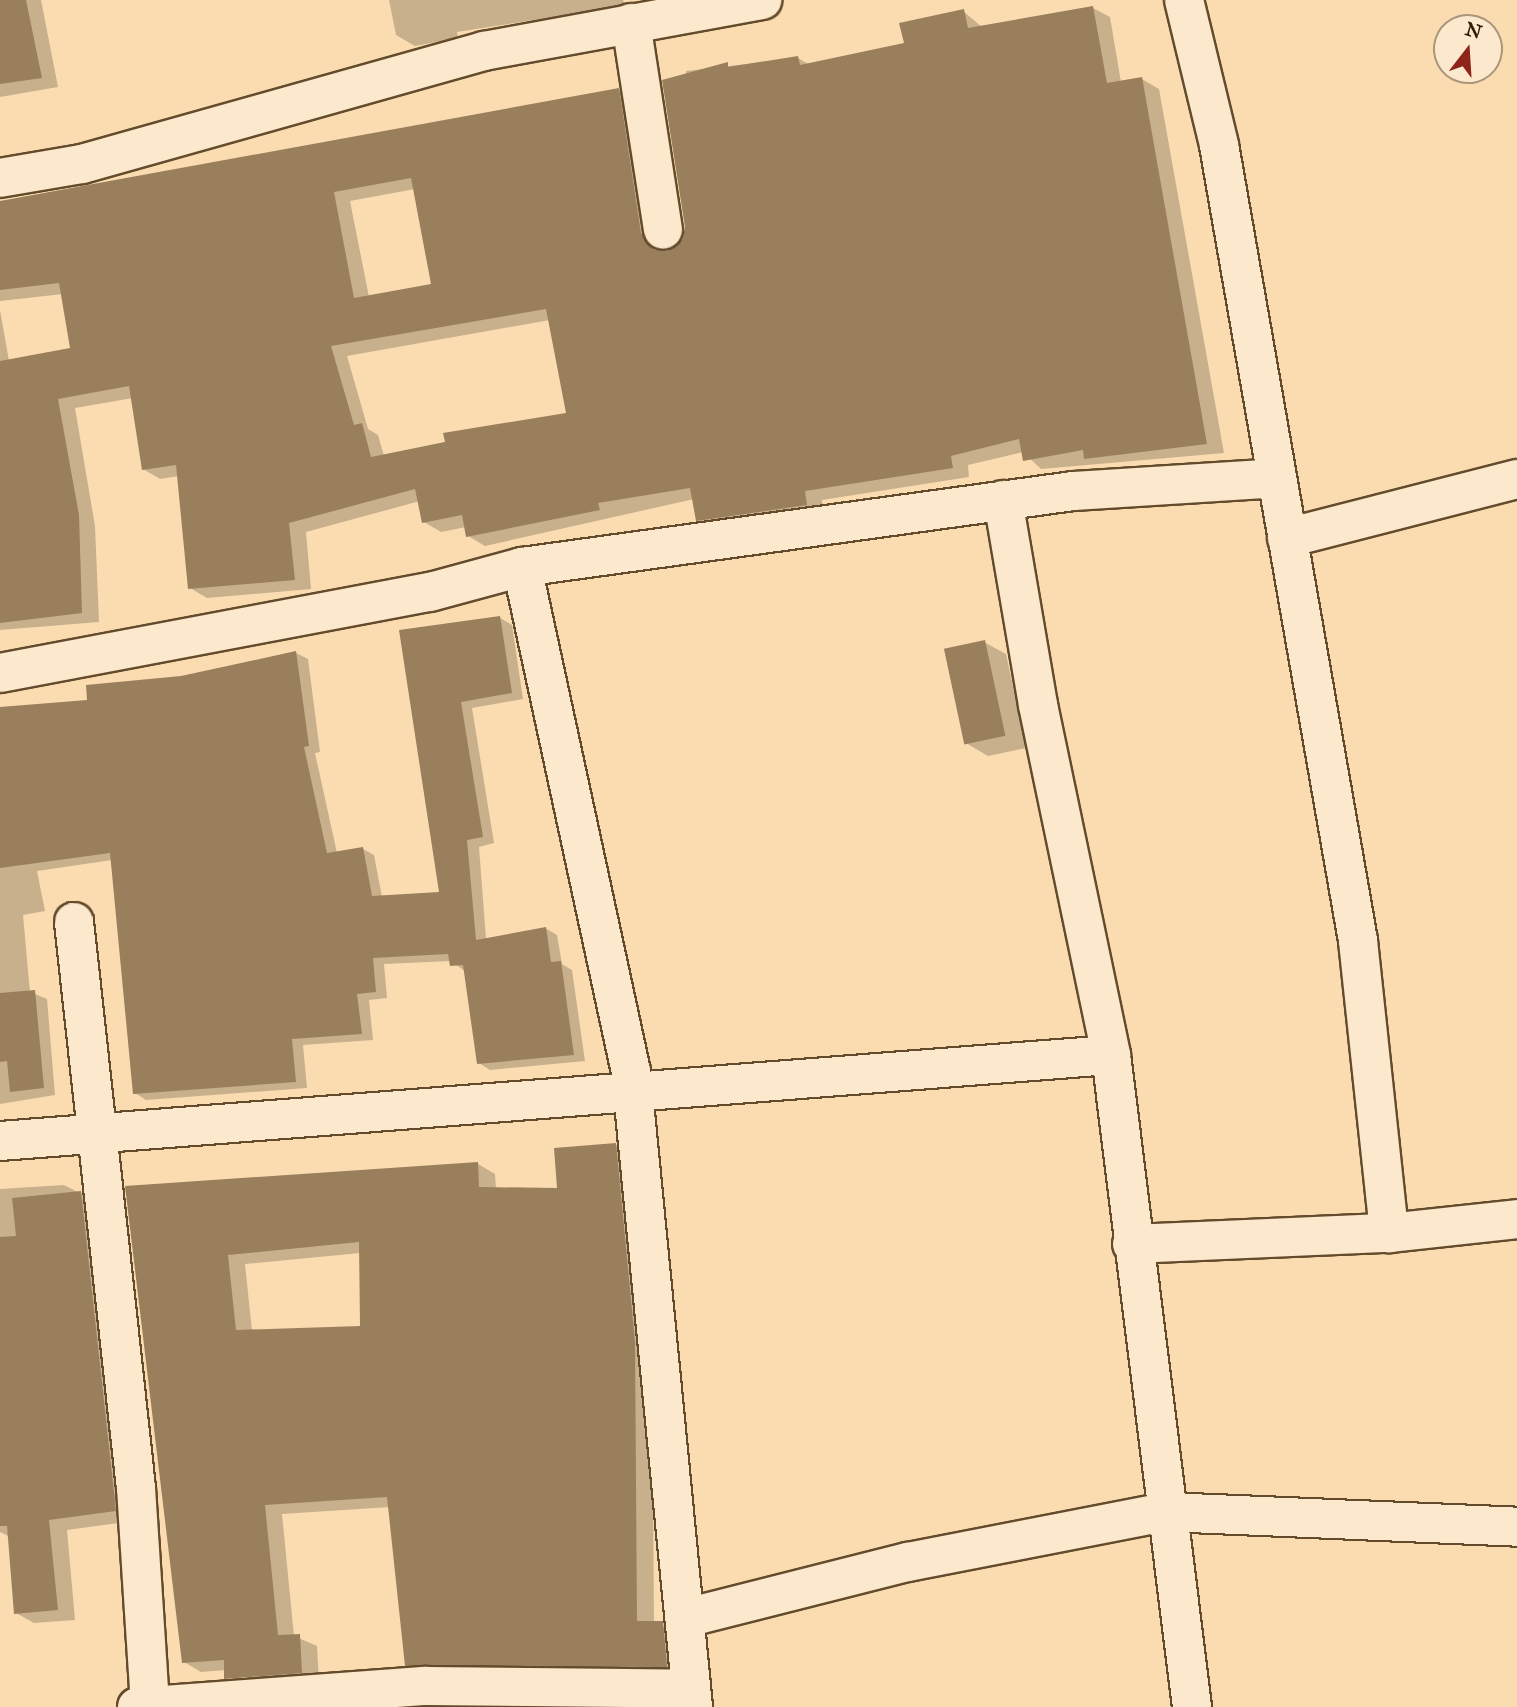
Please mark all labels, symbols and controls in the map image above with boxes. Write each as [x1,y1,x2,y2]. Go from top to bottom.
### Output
north arrow [1433,14,1503,84]
text: N [1463,17,1485,44]

